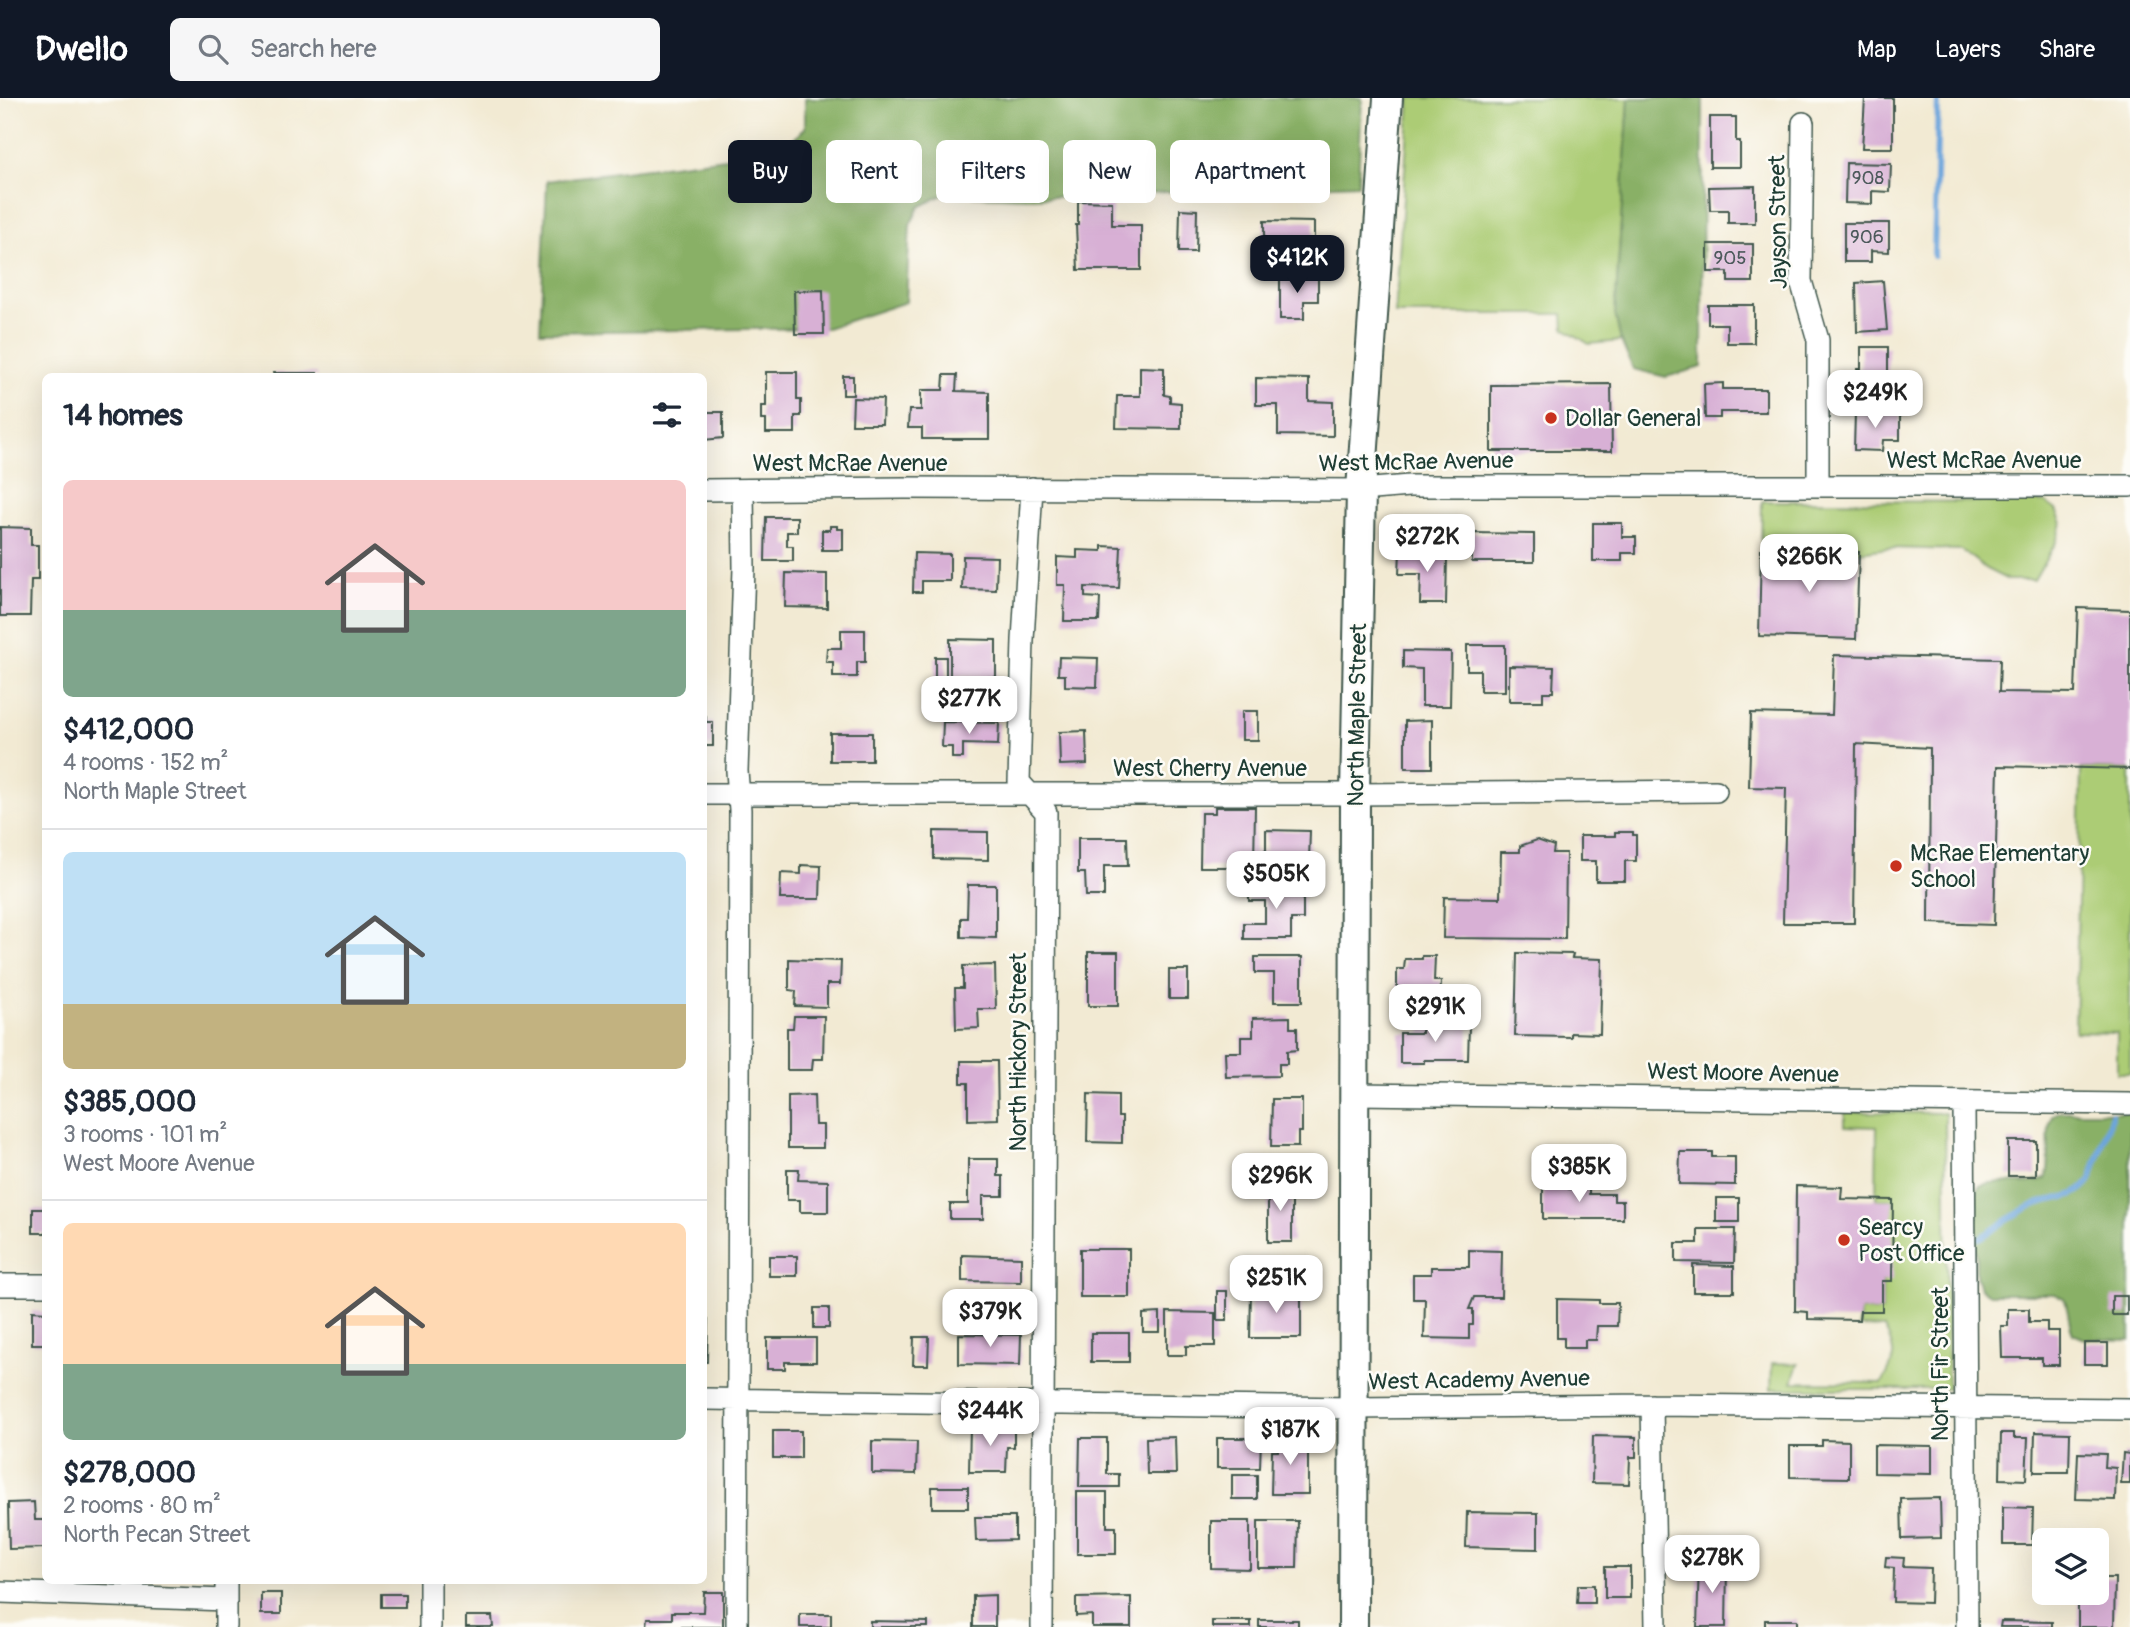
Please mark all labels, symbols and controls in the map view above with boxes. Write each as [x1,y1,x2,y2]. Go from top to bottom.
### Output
search box [170,18,660,81]
text: Dwello [35,29,128,70]
icon: search [194,30,232,68]
text: Search here [250,33,377,65]
text: Map [1857,35,1897,64]
text: Layers [1935,35,2001,64]
text: Share [2039,35,2095,64]
chip: Buy [728,140,812,203]
chip: Rent [826,140,922,203]
chip: Filters [936,140,1049,203]
chip: New [1063,140,1156,203]
chip: Apartment [1170,140,1330,203]
street label: Jayson Street [1762,154,1794,289]
house number: 908 [1852,166,1884,190]
house number: 906 [1850,225,1884,249]
pin: $412K [1248,236,1346,295]
text: $412K [1266,243,1328,272]
house number: 905 [1713,246,1747,270]
pin: $249K [1826,370,1924,430]
text: $249K [1843,378,1907,407]
icon: filters [648,396,686,434]
text: 14 homes [63,397,183,434]
place label: Dollar General [1565,404,1701,433]
marker: Dollar General [1543,410,1559,426]
street label: West McRae Avenue [1318,446,1514,478]
street label: West McRae Avenue [1887,446,2082,475]
street label: West McRae Avenue [753,449,948,478]
pin: $272K [1378,514,1476,574]
text: $272K [1395,522,1459,551]
icon: home [312,525,438,651]
pin: $266K [1760,534,1858,594]
text: $266K [1776,542,1842,571]
street label: North Maple Street [1341,622,1373,807]
pin: $277K [920,676,1018,736]
text: $277K [937,684,1001,713]
text: $412,000 [63,711,194,748]
text: 4 rooms · 152 m² [63,748,229,777]
street label: West Cherry Avenue [1113,754,1308,783]
text: North Maple Street [63,777,246,806]
place label: McRae Elementary School [1910,839,2089,894]
pin: $505K [1227,852,1325,911]
marker: McRae Elementary School [1888,858,1904,874]
text: $505K [1243,859,1309,888]
icon: home [312,897,438,1023]
street label: North Hickory Street [1004,952,1033,1151]
pin: $291K [1386,984,1484,1044]
text: $291K [1405,992,1465,1021]
street label: West Moore Avenue [1647,1057,1840,1089]
text: $385,000 [63,1083,196,1120]
text: 3 rooms · 101 m² [63,1120,227,1149]
pin: $385K [1530,1144,1628,1204]
text: West Moore Avenue [63,1149,255,1178]
text: $385K [1547,1152,1611,1181]
pin: $296K [1231,1154,1329,1213]
text: $296K [1248,1161,1312,1190]
place label: Searcy Post Office [1858,1213,1965,1268]
marker: Searcy Post Office [1836,1232,1852,1248]
pin: $251K [1227,1256,1325,1315]
text: $251K [1246,1263,1306,1292]
icon: home [312,1268,438,1394]
street label: North Fir Street [1926,1286,1955,1441]
pin: $379K [941,1290,1039,1349]
text: $379K [958,1297,1022,1326]
street label: West Academy Avenue [1368,1364,1591,1396]
pin: $244K [941,1388,1039,1448]
text: $244K [957,1396,1023,1425]
pin: $187K [1241,1408,1339,1467]
text: $187K [1260,1415,1320,1444]
text: $278,000 [63,1454,196,1491]
text: 2 rooms · 80 m² [63,1491,221,1520]
text: North Pecan Street [63,1520,250,1549]
map controls [2032,1528,2109,1605]
button: layers [2032,1528,2109,1605]
pin: $278K [1663,1536,1761,1595]
text: $278K [1681,1543,1743,1572]

